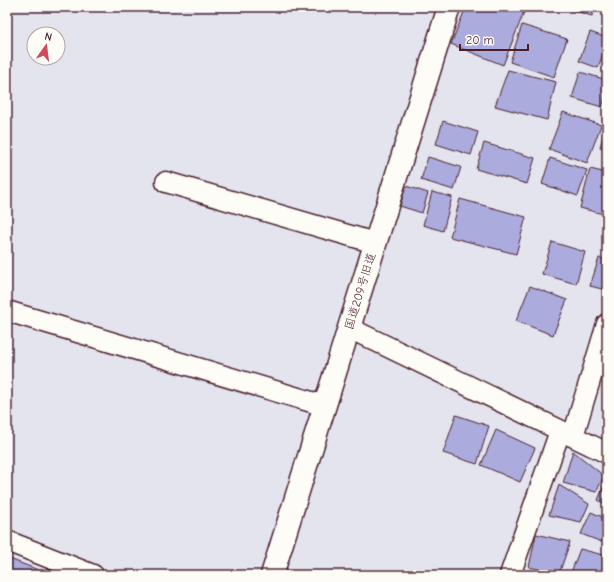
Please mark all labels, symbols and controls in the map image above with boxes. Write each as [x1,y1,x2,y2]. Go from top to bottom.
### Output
north arrow [26,26,66,66]
scale bar [460,26,528,52]
text: N [43,30,53,44]
text: 20 m [466,33,494,47]
street label: 国道209号旧道 [342,251,378,331]

